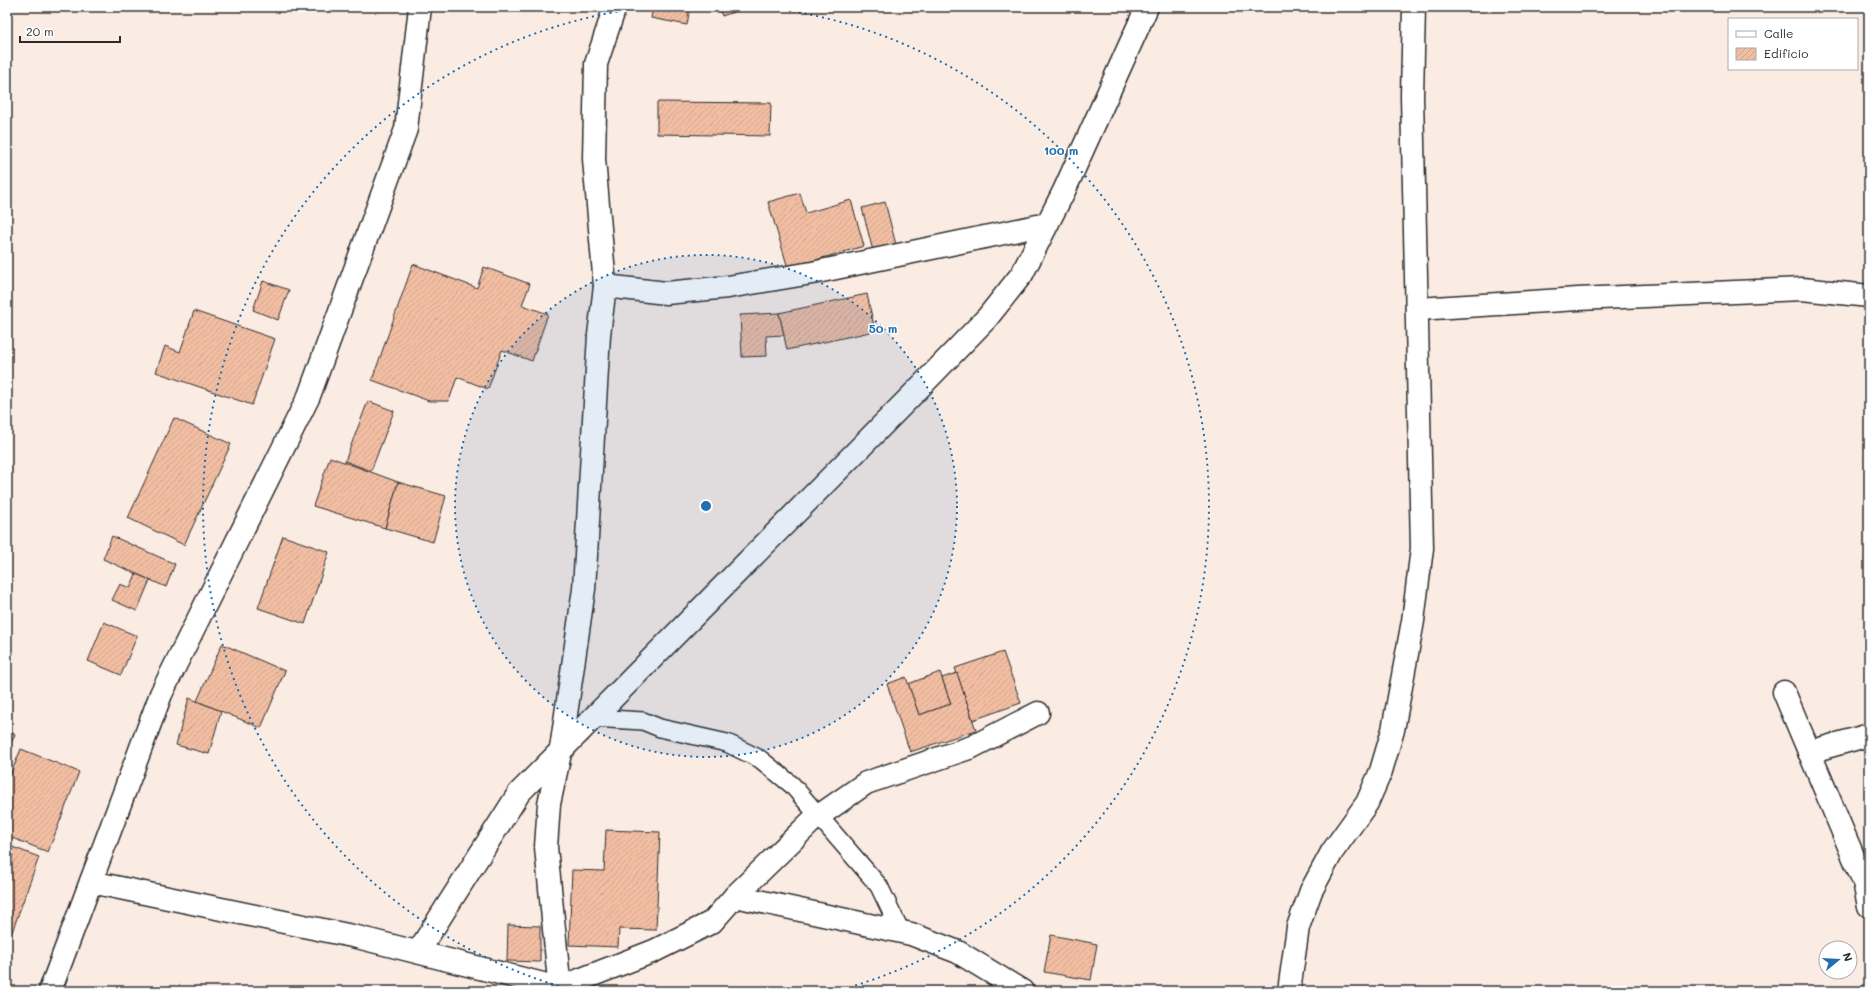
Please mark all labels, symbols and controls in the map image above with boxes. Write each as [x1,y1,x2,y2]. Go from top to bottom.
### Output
scale bar [20,18,120,44]
legend [1728,18,1858,70]
text: 20 m [26,23,54,39]
text: Calle [1764,25,1794,41]
text: Edificio [1764,45,1808,61]
text: 100 m [1044,142,1078,158]
text: 50 m [869,320,897,336]
centre of rings [699,499,713,513]
north arrow [1818,940,1858,980]
text: N [1840,950,1856,963]

